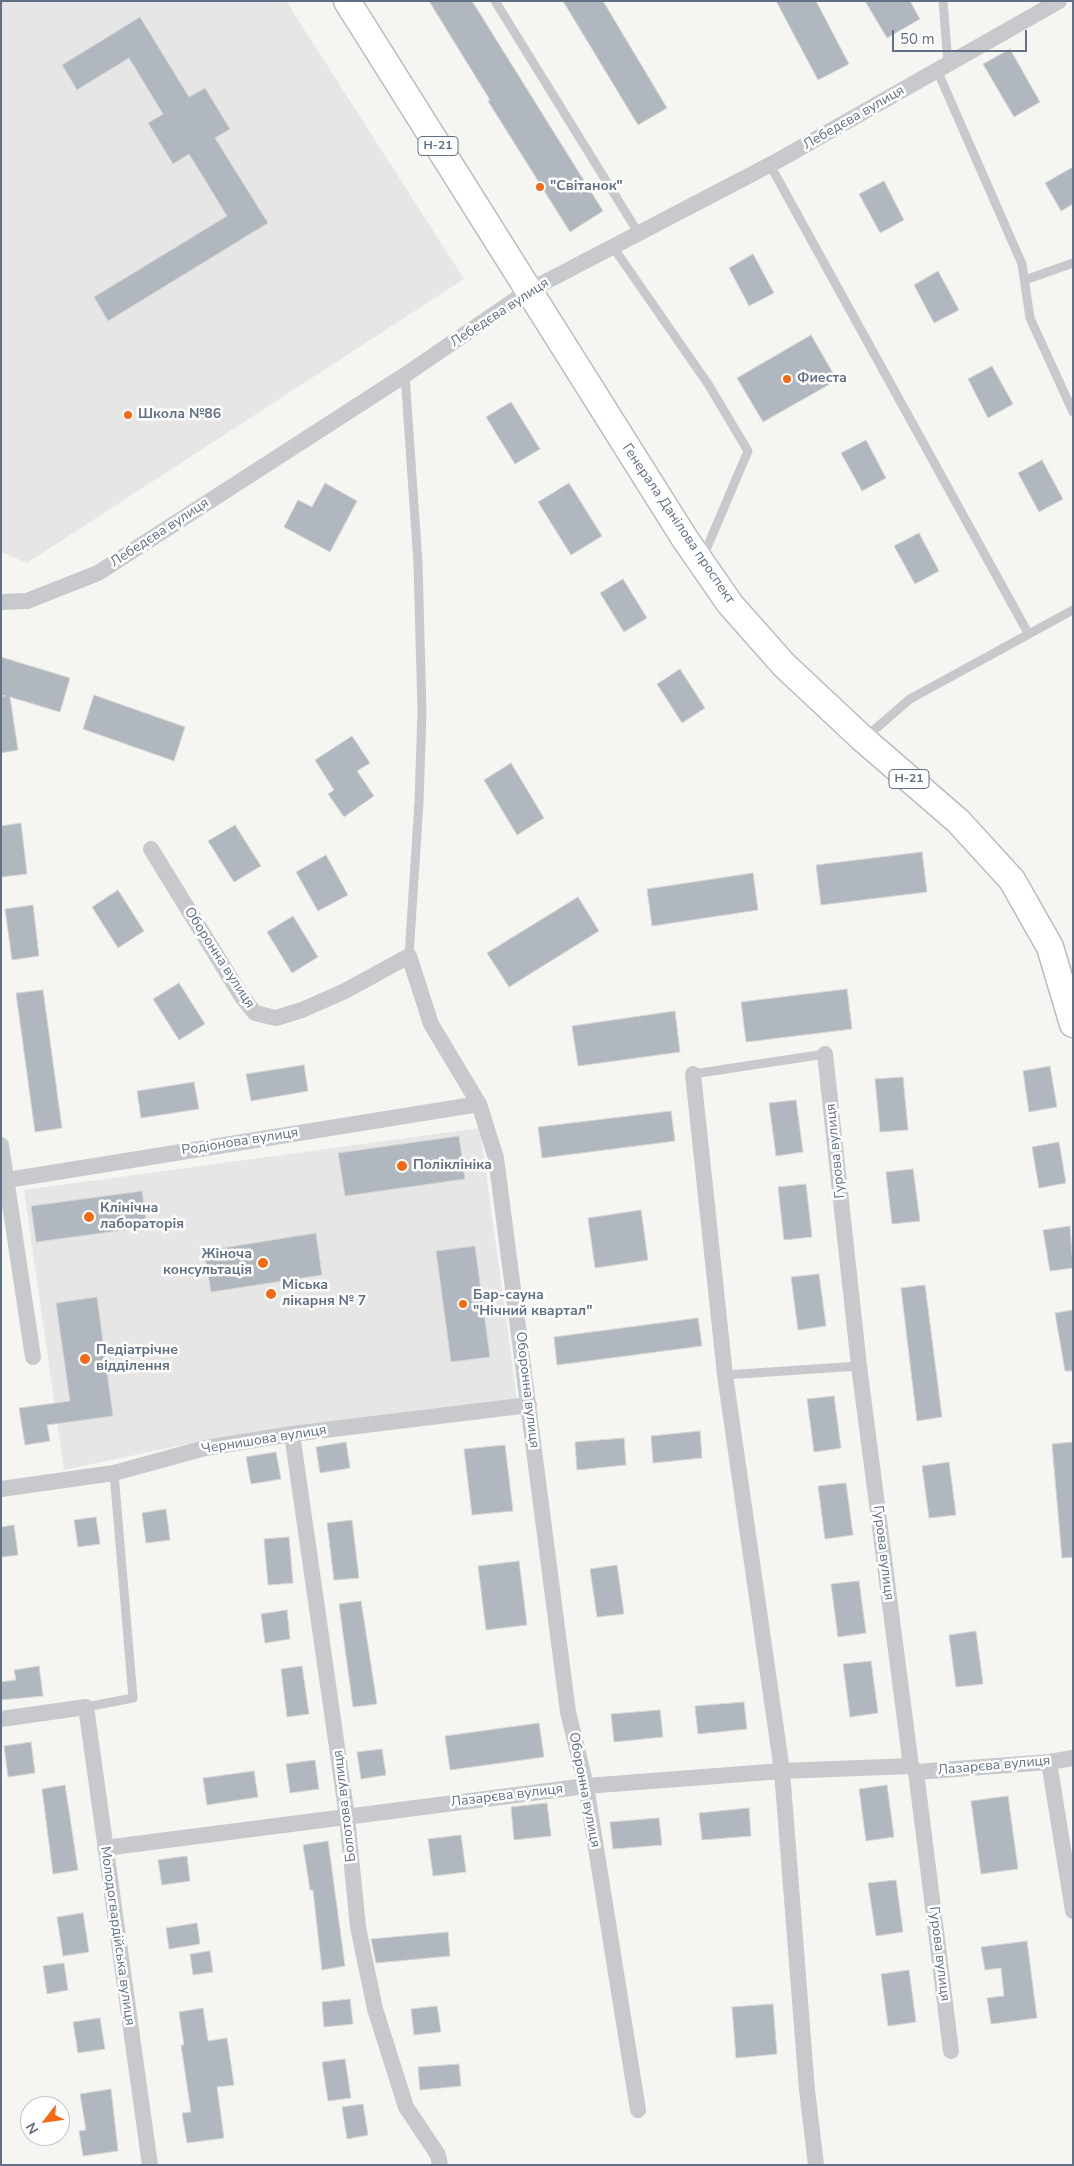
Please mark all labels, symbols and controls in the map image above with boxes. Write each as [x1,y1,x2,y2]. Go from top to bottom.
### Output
scale bar [894,20,1029,52]
text: 50 m [900,29,935,49]
street label: Лебедєва вулиця [800,82,908,154]
road number: Н-21 [418,136,458,156]
place label: "Світанок" [550,179,623,195]
marker: "Світанок" [534,181,546,193]
street label: Лебедєва вулиця [448,275,552,351]
place label: Фиеста [797,371,847,387]
marker: Фиеста [781,373,793,385]
place label: Школа №86 [138,407,221,423]
marker: Школа №86 [122,409,134,421]
street label: Генерала Данілова проспект [618,441,738,607]
street label: Лебедєва вулиця [108,495,212,571]
road number: Н-21 [889,770,929,789]
street label: Оборонна вулиця [180,904,258,1012]
street label: Гурова вулиця [823,1103,849,1199]
street label: Родіонова вулиця [181,1124,299,1160]
place label: Поліклініка [413,1158,492,1174]
marker: Поліклініка [395,1159,409,1173]
place label: Клінічна лабораторія [100,1201,184,1234]
marker: Клінічна лабораторія [82,1210,96,1224]
place label: Жіноча консультація [163,1247,252,1280]
marker: Жіноча консультація [256,1256,270,1270]
place label: Міська лікарня № 7 [282,1278,366,1310]
marker: Міська лікарня № 7 [264,1287,278,1301]
place label: Бар-сауна "Нічний квартал" [473,1288,592,1320]
marker: Бар-сауна "Нічний квартал" [457,1298,469,1310]
street label: Оборонна вулиця [512,1331,542,1449]
place label: Педіатрічне відділення [96,1343,178,1375]
marker: Педіатрічне відділення [78,1352,92,1366]
street label: Чернишова вулиця [200,1422,328,1458]
street label: Гурова вулиця [869,1505,897,1601]
street label: Оборонна вулиця [565,1731,603,1849]
street label: Болотова вулиця [330,1749,360,1863]
street label: Лазарєва вулиця [937,1753,1051,1779]
street label: Лазарєва вулиця [450,1781,564,1811]
street label: Молодогвардійська вулиця [96,1845,138,2027]
street label: Гурова вулиця [925,1906,953,2002]
north arrow [20,2096,70,2146]
text: N [22,2119,43,2138]

